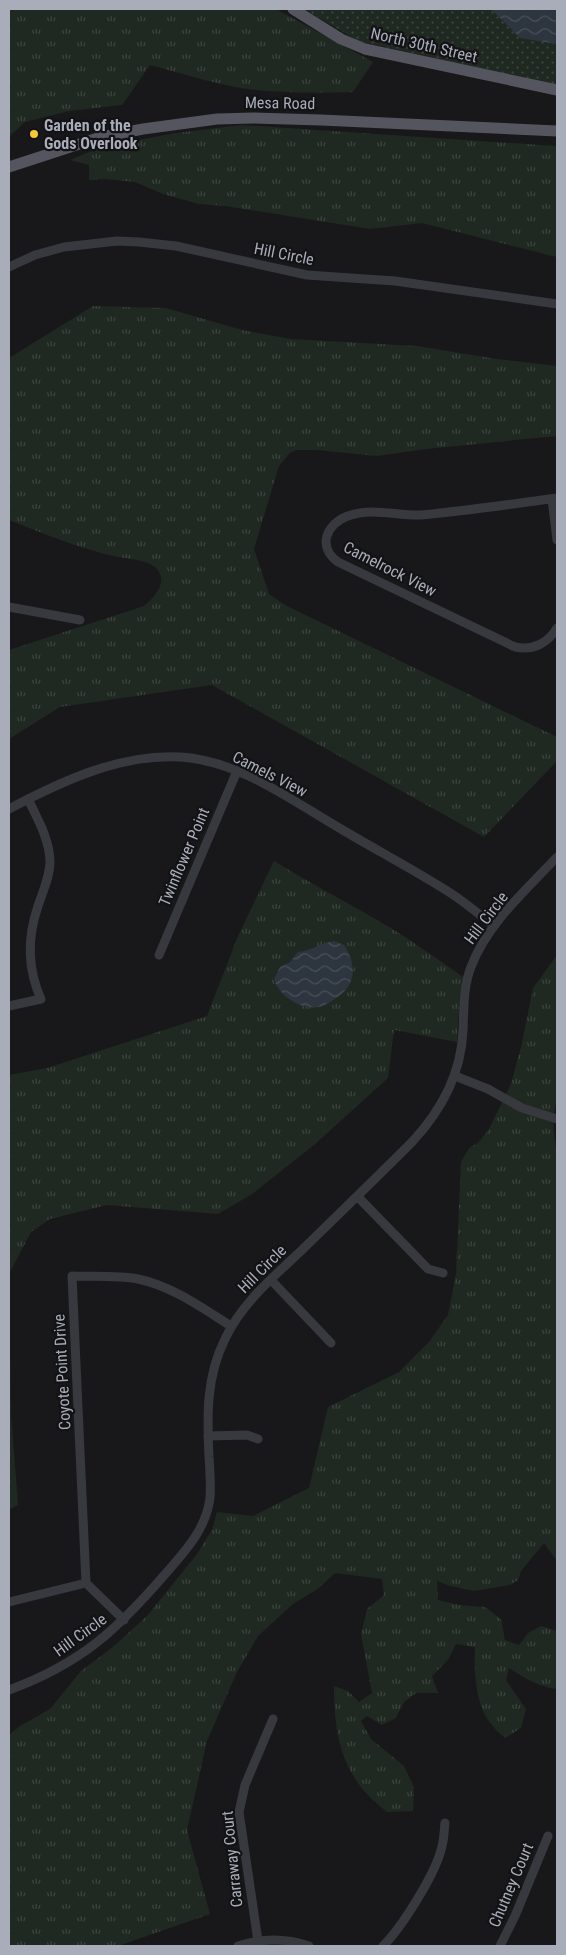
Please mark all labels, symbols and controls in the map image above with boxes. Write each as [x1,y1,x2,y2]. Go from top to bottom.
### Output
street label: North 30th Street [369,24,479,67]
street label: Mesa Road [245,93,315,113]
place label: Garden of the Gods Overlook [44,116,138,153]
marker: Garden of the Gods Overlook [28,128,40,140]
street label: Hill Circle [252,239,316,269]
street label: Camelrock View [340,537,440,601]
street label: Camels View [229,747,311,801]
street label: Twinflower Point [155,805,213,909]
street label: Hill Circle [460,888,512,948]
street label: Hill Circle [234,1241,290,1297]
street label: Coyote Point Drive [49,1314,75,1430]
street label: Hill Circle [50,1609,110,1661]
street label: Carraway Court [217,1810,247,1908]
street label: Chutney Court [485,1840,537,1930]

